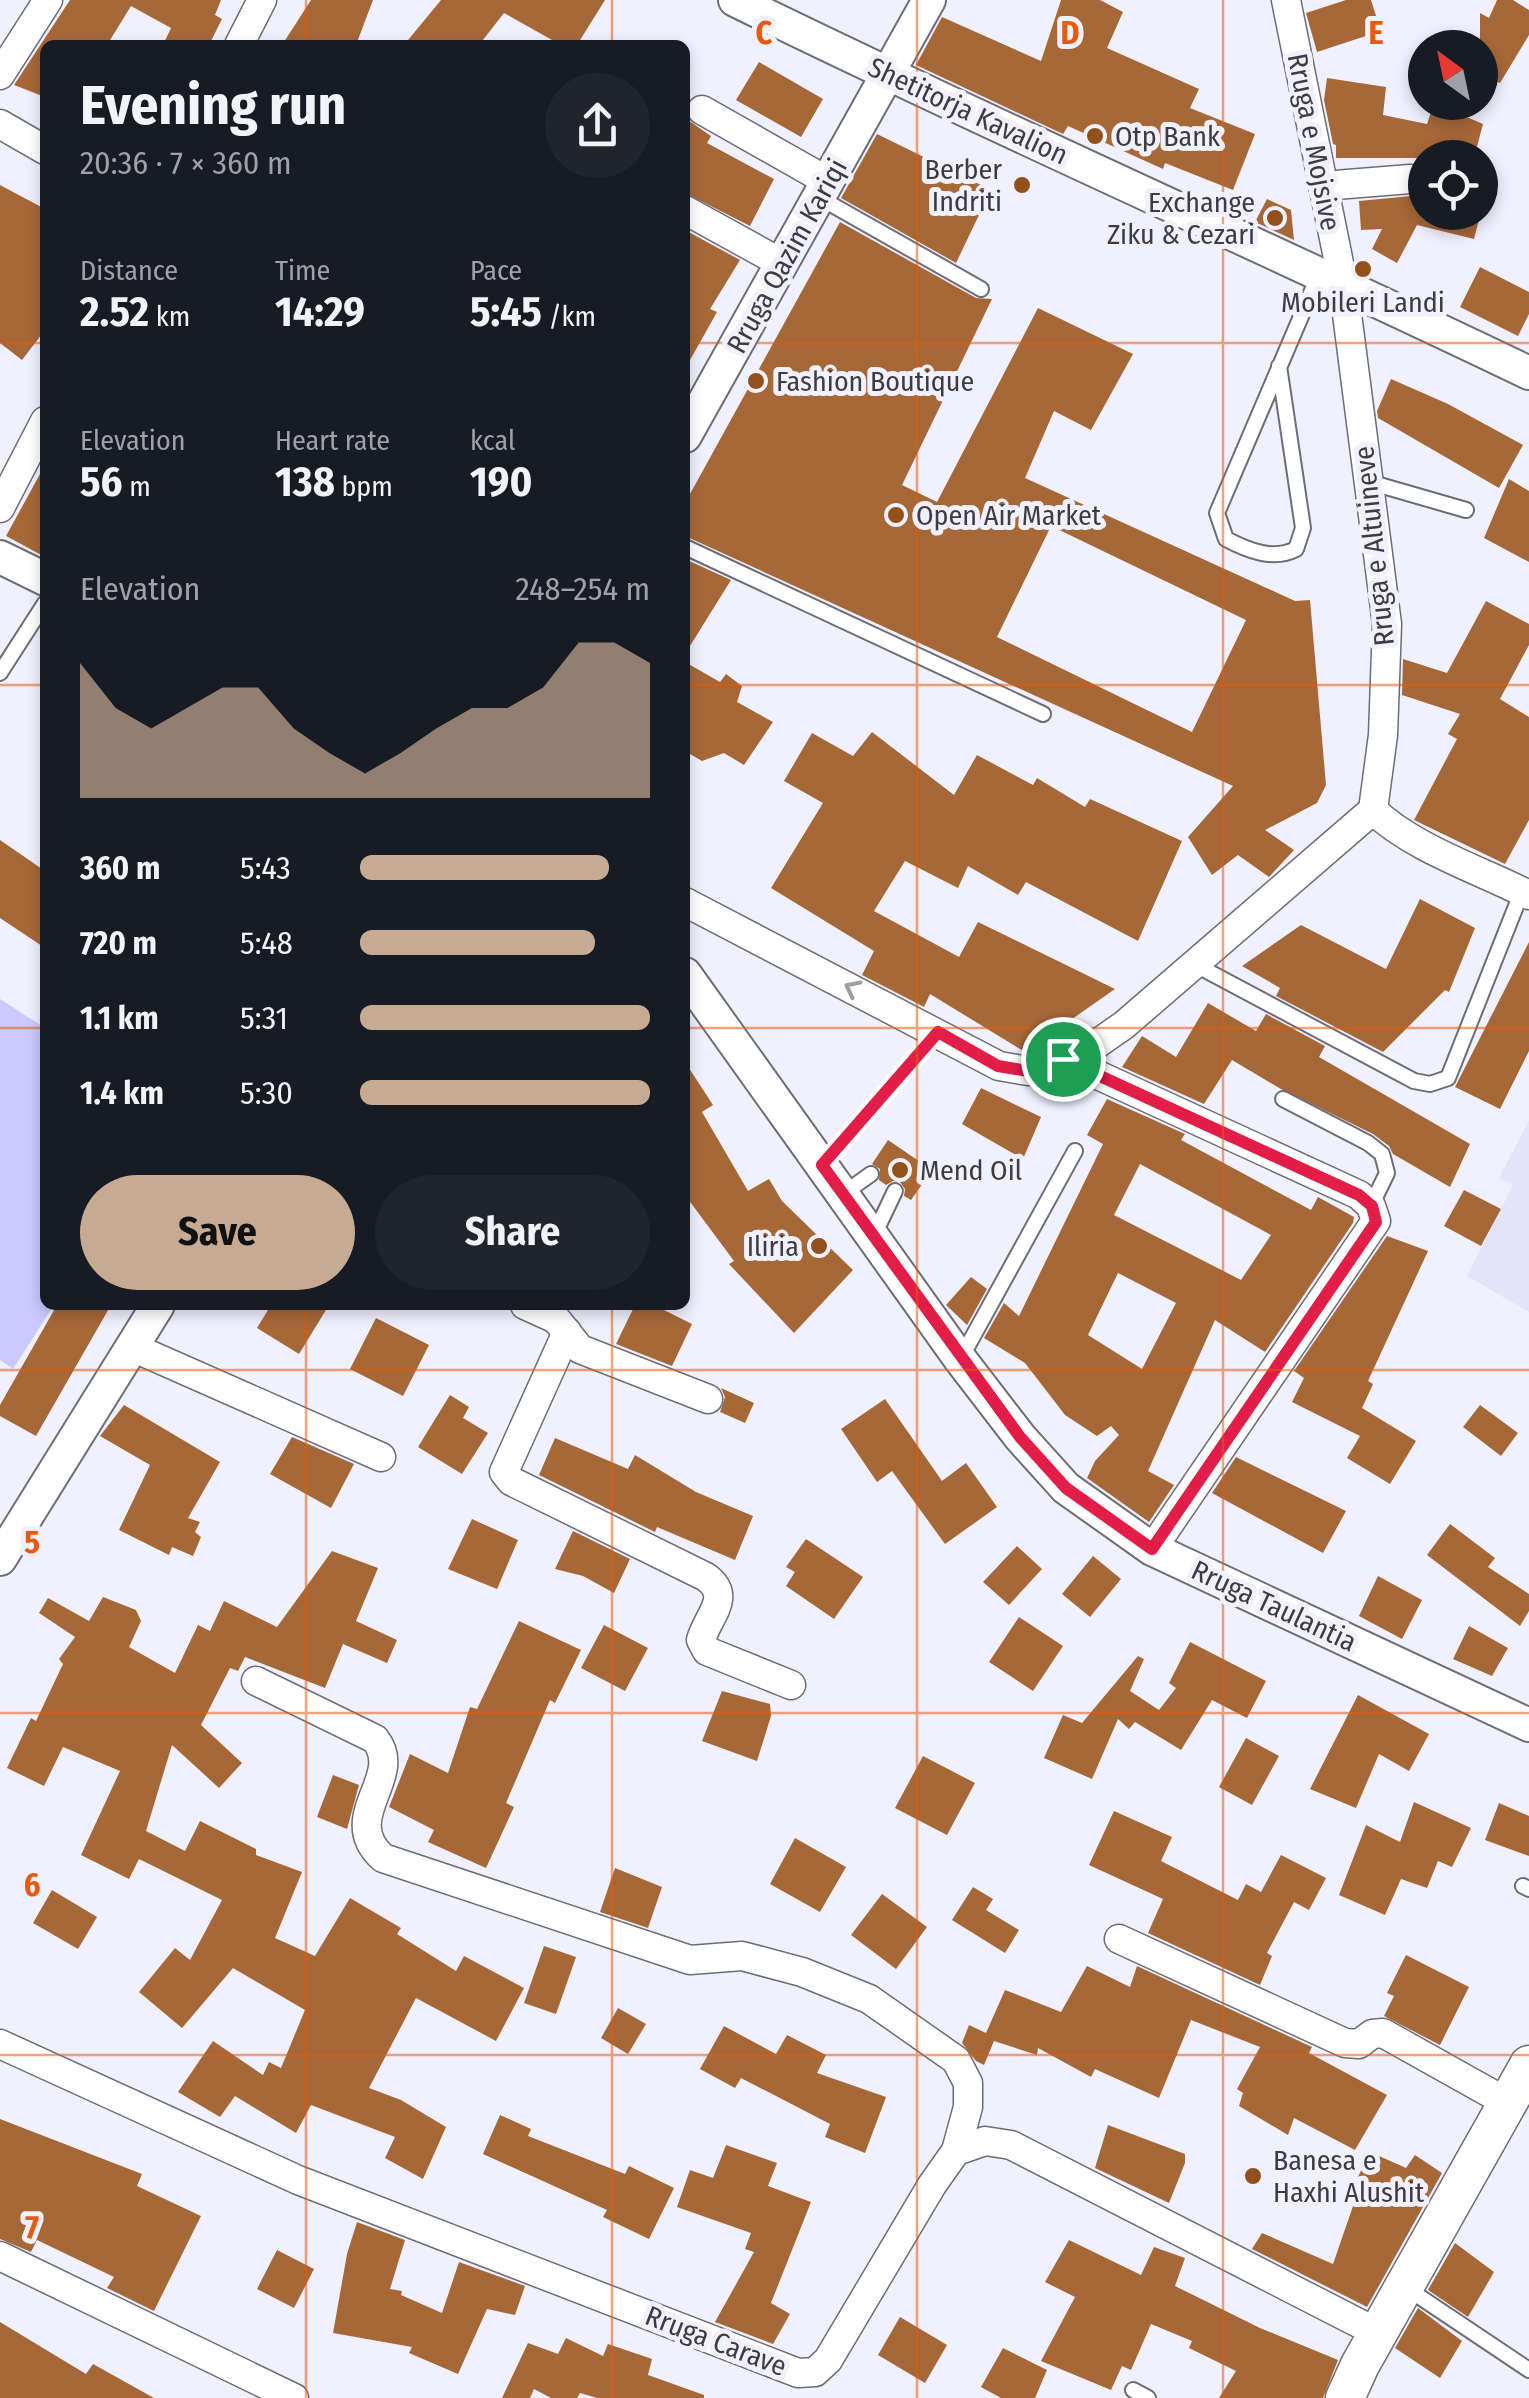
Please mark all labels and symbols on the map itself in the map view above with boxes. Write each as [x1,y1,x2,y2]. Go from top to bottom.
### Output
text: C [756,14,773,52]
text: D [1060,14,1080,52]
text: E [1368,14,1384,52]
north arrow [1408,30,1498,120]
street label: Shetitorja Kavalion [863,50,1073,172]
street label: Rruga e Mojsive [1281,51,1347,233]
place label: Otp Bank [1115,120,1221,153]
marker: Otp Bank [1084,125,1106,147]
street label: Rruga Qazim Kariqi [720,153,854,359]
place label: Berber Indriti [925,153,1002,218]
marker: Berber Indriti [1011,174,1033,196]
place label: Exchange Ziku & Cezari [1107,186,1255,251]
marker: Exchange Ziku & Cezari [1264,207,1286,229]
marker: Mobileri Landi [1352,258,1374,280]
place label: Mobileri Landi [1281,286,1445,319]
place label: Fashion Boutique [776,365,974,398]
marker: Fashion Boutique [745,370,767,392]
street label: Rruga e Altuineve [1347,444,1401,648]
place label: Open Air Market [916,499,1102,532]
marker: Open Air Market [885,504,907,526]
one-way arrow [844,981,862,1000]
pin [1021,1017,1106,1102]
place label: Mend Oil [920,1154,1022,1187]
marker: Mend Oil [889,1159,911,1181]
place label: Iliria [747,1230,799,1263]
marker: Iliria [808,1235,830,1257]
text: 5 [24,1523,40,1561]
street label: Rruga Taulantia [1186,1553,1362,1659]
text: 6 [24,1866,40,1904]
place label: Banesa e Haxhi Alushit [1273,2144,1425,2209]
marker: Banesa e Haxhi Alushit [1242,2165,1264,2187]
text: 7 [25,2208,39,2246]
street label: Rruga Carave [641,2299,791,2383]

